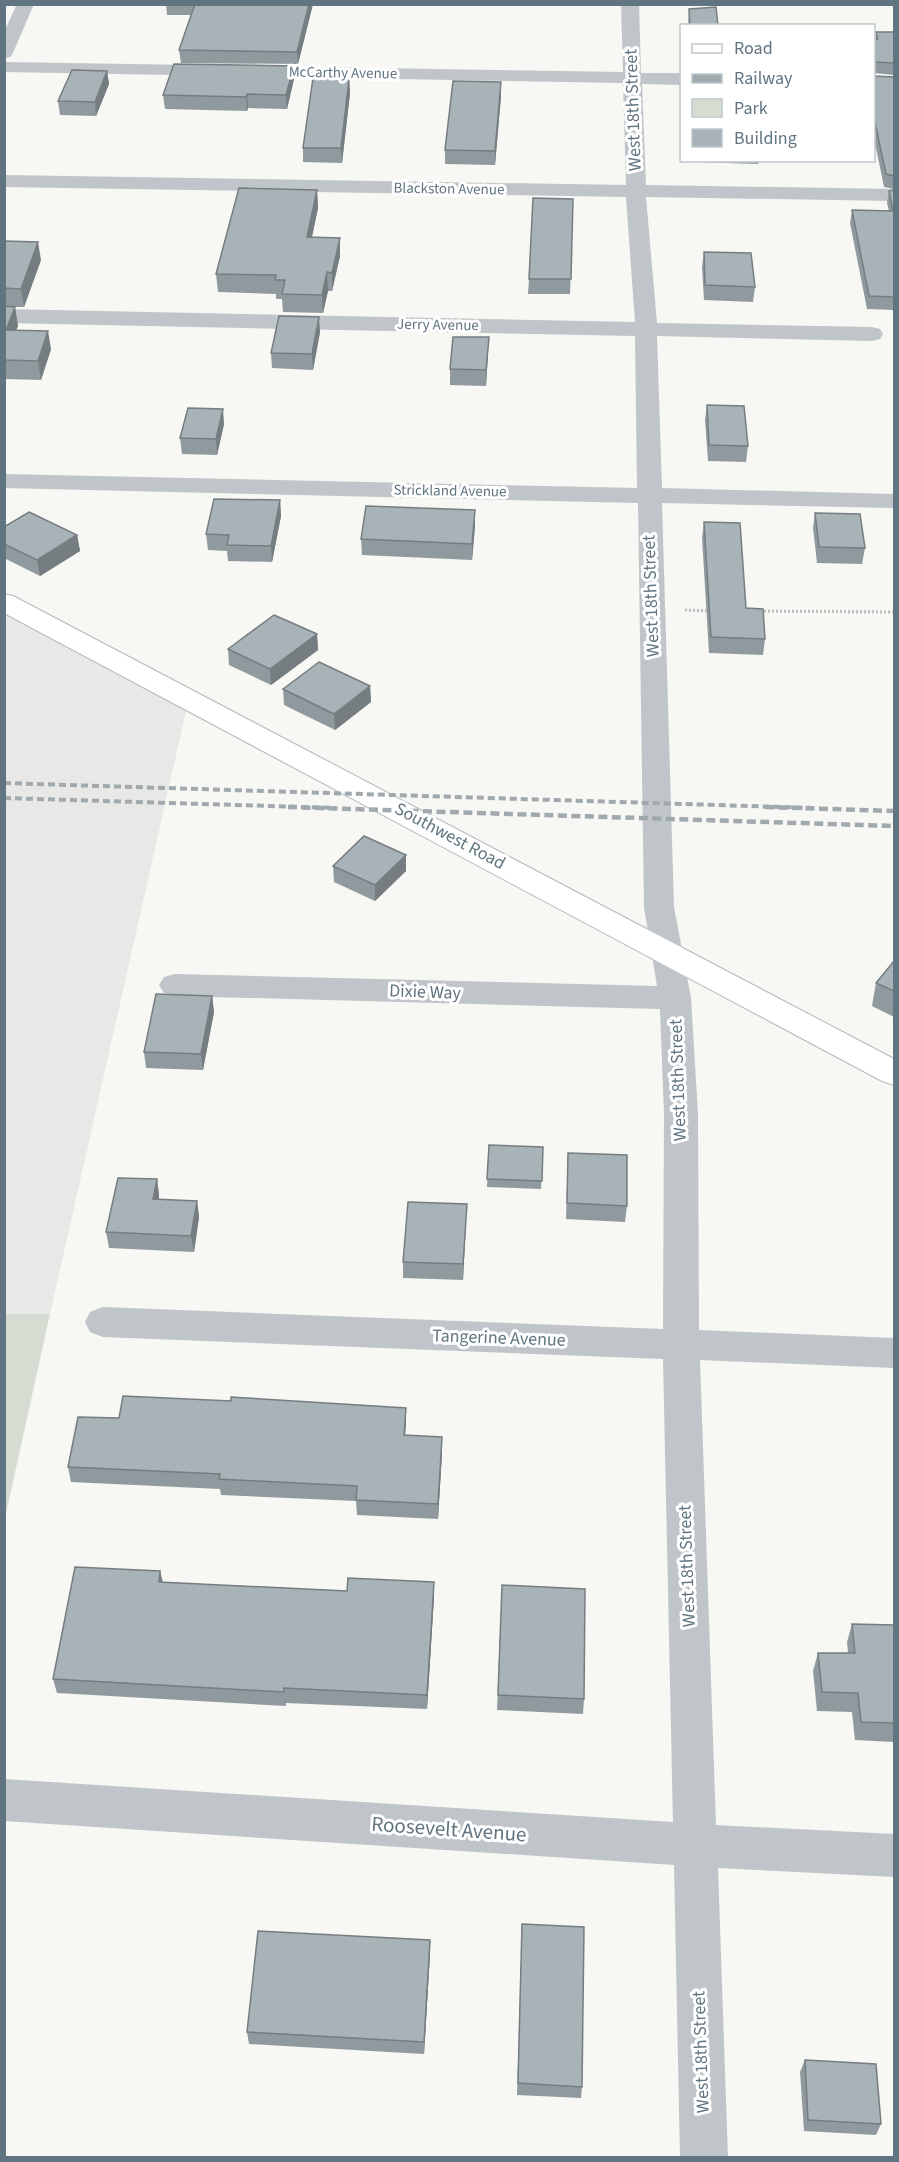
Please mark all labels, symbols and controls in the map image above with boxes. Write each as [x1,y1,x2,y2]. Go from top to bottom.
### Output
legend [680,24,875,162]
text: Road [734,36,773,61]
street label: West 18th Street [618,48,648,172]
street label: McCarthy Avenue [289,62,397,84]
text: Railway [734,66,793,91]
text: Park [734,96,768,121]
text: Building [734,126,797,151]
street label: Blackston Avenue [393,178,505,200]
street label: Jerry Avenue [397,314,479,336]
street label: Strickland Avenue [393,480,507,502]
street label: West 18th Street [636,534,666,658]
street label: Southwest Road [390,796,510,876]
street label: Dixie Way [389,978,462,1006]
street label: West 18th Street [663,1018,693,1142]
street label: Tangerine Avenue [432,1323,566,1353]
street label: West 18th Street [672,1504,702,1628]
street label: Roosevelt Avenue [370,1809,528,1849]
street label: West 18th Street [686,1990,716,2114]

